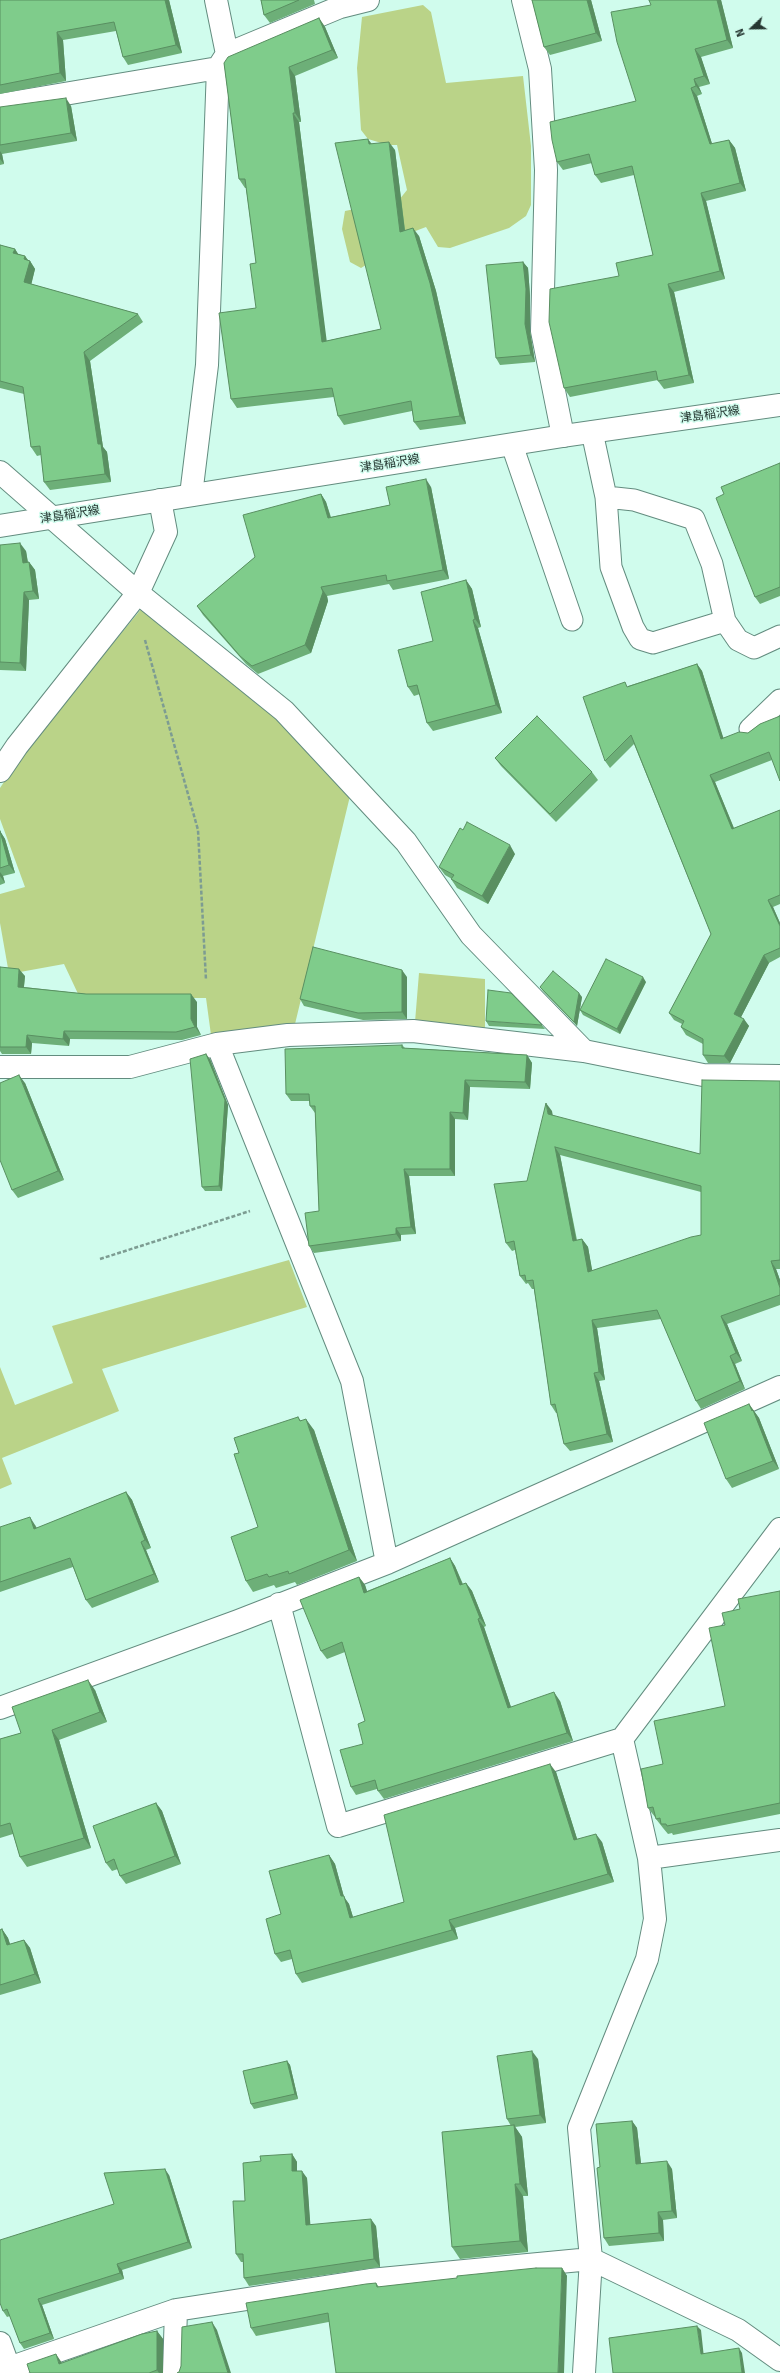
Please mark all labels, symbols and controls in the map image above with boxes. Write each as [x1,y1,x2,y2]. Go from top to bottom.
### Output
north arrow [732,8,772,48]
text: N [733,27,748,39]
street label: 津島稲沢線 [679,404,741,426]
street label: 津島稲沢線 [359,452,421,476]
street label: 津島稲沢線 [39,503,101,527]

